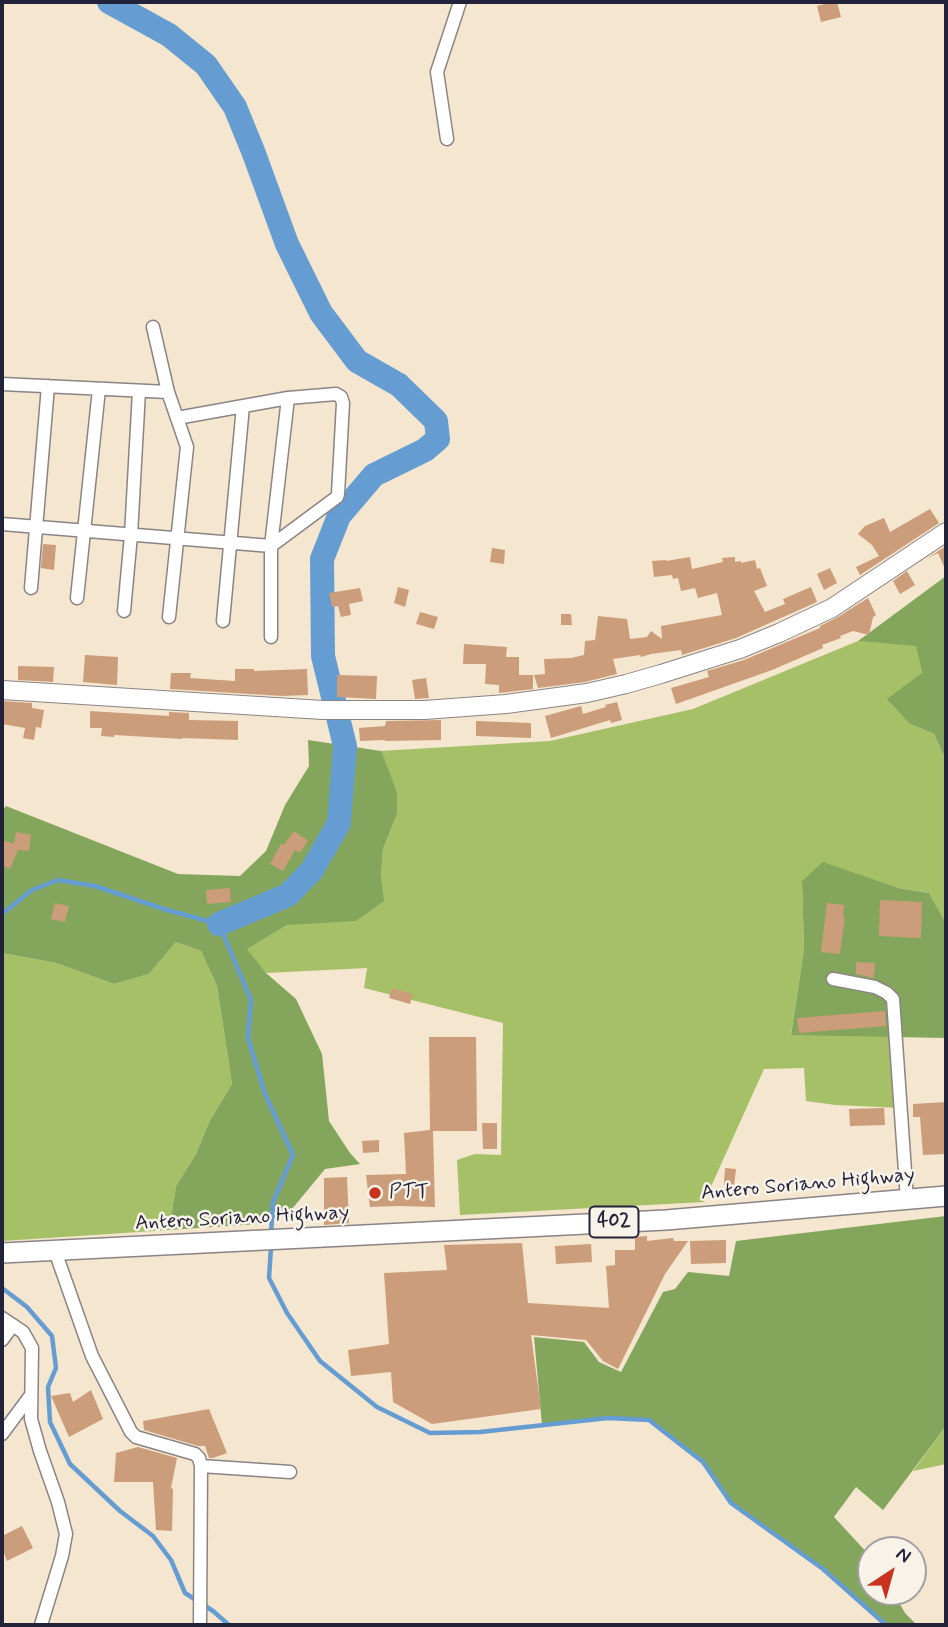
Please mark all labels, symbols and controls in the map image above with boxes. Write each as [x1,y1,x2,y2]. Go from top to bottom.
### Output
street label: Antero Soriano Highway [700,1163,916,1207]
place label: PTT [389,1180,429,1206]
marker: PTT [367,1185,383,1201]
street label: Antero Soriano Highway [134,1201,350,1237]
road number: 402 [590,1206,638,1238]
north arrow [857,1536,927,1606]
text: N [891,1541,916,1569]

